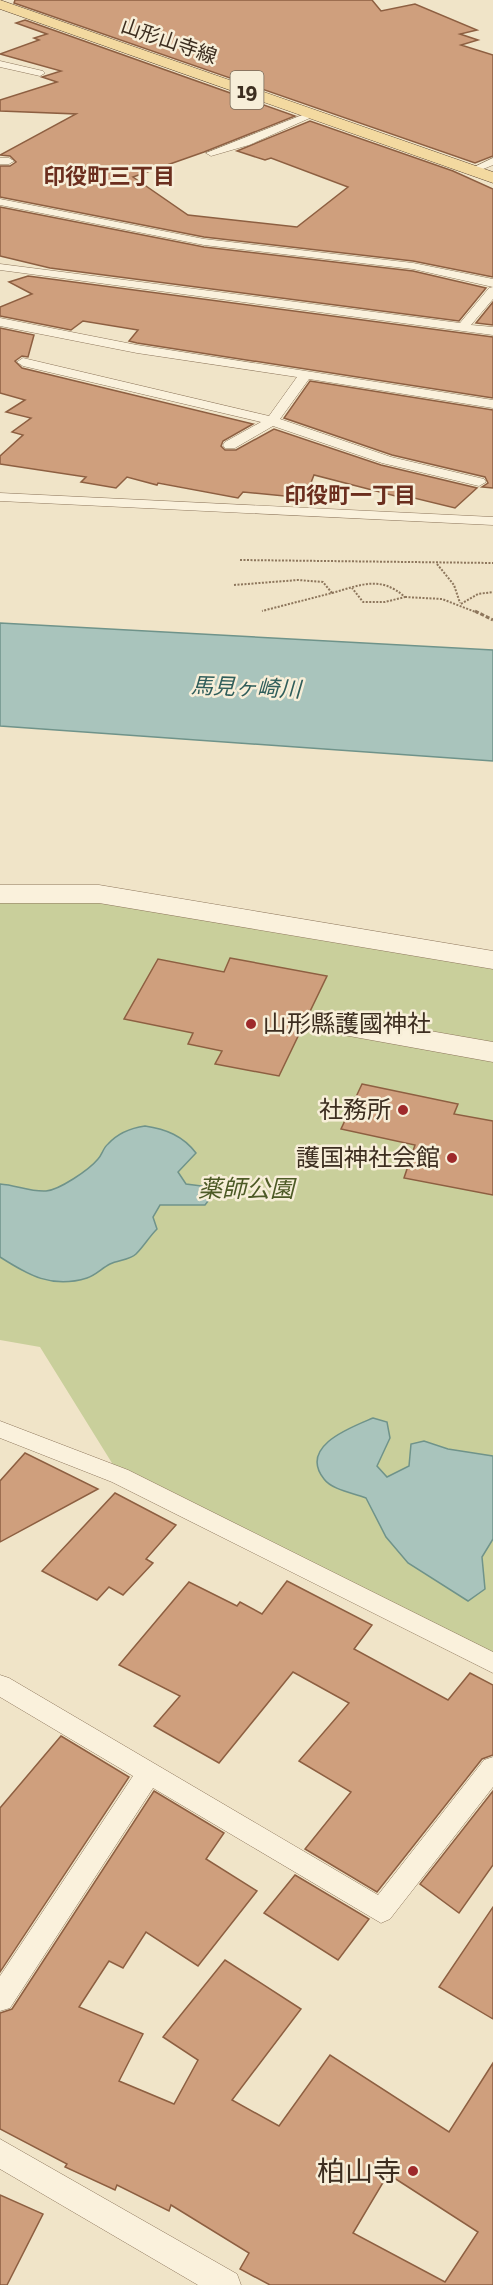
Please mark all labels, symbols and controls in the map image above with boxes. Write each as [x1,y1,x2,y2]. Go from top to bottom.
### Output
street label: 山形山寺線 [118,13,220,69]
road number: 19 [230,71,264,109]
district label: 印役町三丁目 [43,163,175,190]
district label: 印役町一丁目 [284,482,416,509]
water label: 馬見ヶ崎川 [191,672,303,703]
place label: 山形縣護國神社 [263,1009,431,1038]
marker: 山形縣護國神社 [244,1017,258,1031]
place label: 社務所 [319,1095,391,1124]
marker: 社務所 [396,1103,410,1117]
place label: 護国神社会館 [296,1143,440,1172]
marker: 護国神社会館 [445,1151,459,1165]
park label: 薬師公園 [198,1174,297,1203]
place label: 柏山寺 [317,2155,401,2188]
marker: 柏山寺 [406,2164,420,2178]

